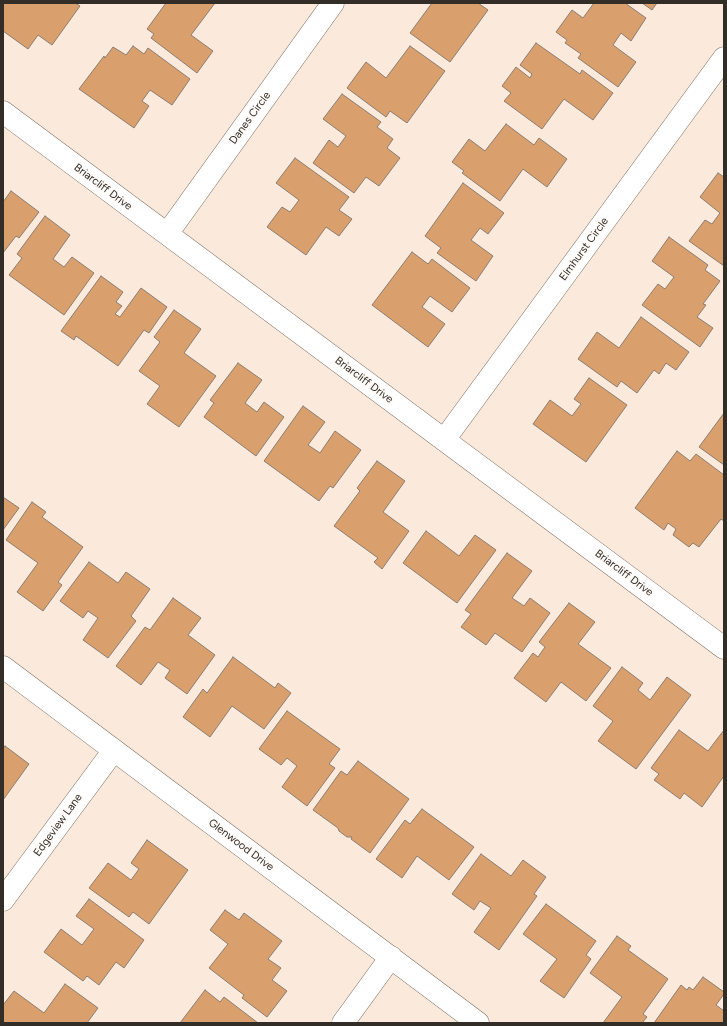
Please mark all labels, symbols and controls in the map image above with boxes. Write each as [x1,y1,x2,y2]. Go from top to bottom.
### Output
street label: Danes Circle [227,89,273,147]
street label: Briarcliff Drive [71,161,135,213]
street label: Elmhurst Circle [557,215,611,283]
street label: Briarcliff Drive [332,354,396,406]
street label: Briarcliff Drive [592,547,656,599]
street label: Edgeview Lane [31,791,85,859]
street label: Glenwood Drive [206,816,276,874]

